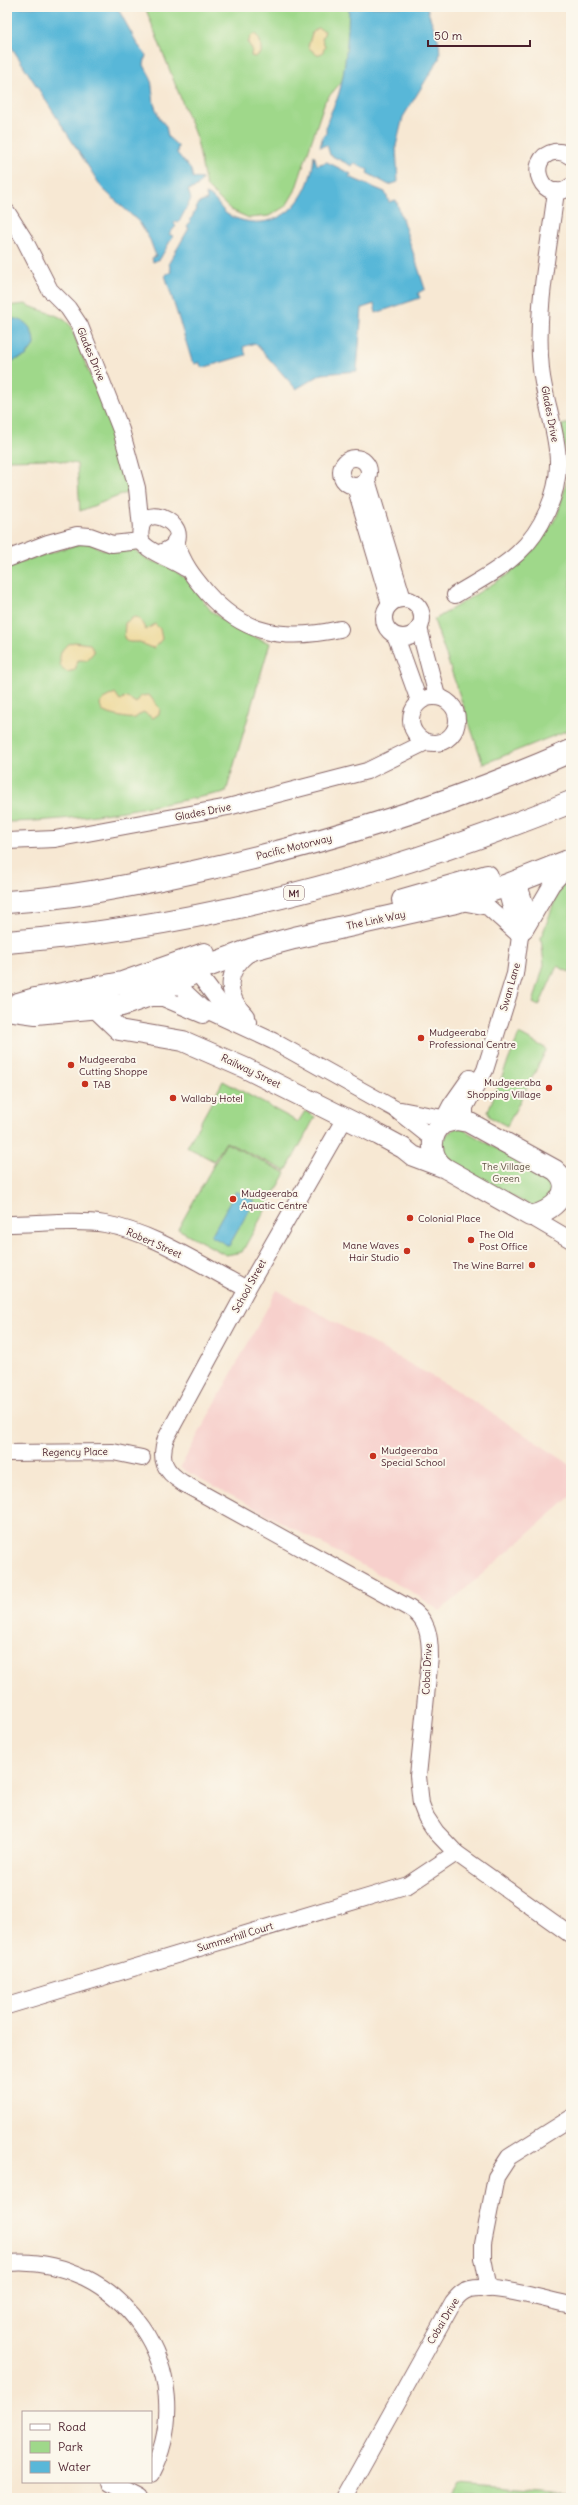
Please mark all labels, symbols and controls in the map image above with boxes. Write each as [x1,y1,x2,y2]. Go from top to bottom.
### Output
scale bar [428,22,530,48]
text: 50 m [434,28,463,43]
street label: Glades Drive [74,325,108,383]
street label: Glades Drive [538,385,562,443]
street label: Glades Drive [174,800,232,824]
street label: Pacific Motorway [255,831,333,863]
road number: M1 [284,886,304,900]
street label: The Link Way [345,907,407,933]
street label: Swan Lane [497,961,523,1013]
place label: Mudgeeraba Professional Centre [429,1026,516,1051]
marker: Mudgeeraba Professional Centre [416,1033,426,1043]
street label: Railway Street [219,1051,284,1091]
place label: Mudgeeraba Cutting Shoppe [79,1053,148,1078]
marker: Mudgeeraba Cutting Shoppe [66,1060,76,1070]
place label: Mudgeeraba Shopping Village [467,1076,541,1101]
place label: TAB [93,1078,111,1091]
marker: TAB [80,1079,90,1089]
marker: Mudgeeraba Shopping Village [544,1083,554,1093]
place label: Wallaby Hotel [181,1092,243,1105]
marker: Wallaby Hotel [168,1093,178,1103]
park label: The Village Green [482,1160,530,1185]
place label: Mudgeeraba Aquatic Centre [241,1187,308,1212]
marker: Mudgeeraba Aquatic Centre [228,1194,238,1204]
place label: Colonial Place [418,1212,481,1225]
marker: Colonial Place [405,1213,415,1223]
street label: Robert Street [124,1225,184,1261]
place label: The Old Post Office [479,1228,528,1253]
marker: The Old Post Office [466,1235,476,1245]
place label: Mane Waves Hair Studio [342,1239,399,1264]
marker: Mane Waves Hair Studio [402,1246,412,1256]
street label: School Street [229,1257,269,1315]
place label: The Wine Barrel [453,1259,524,1272]
marker: The Wine Barrel [527,1260,537,1270]
place label: Mudgeeraba Special School [381,1444,445,1469]
street label: Regency Place [42,1445,108,1459]
marker: Mudgeeraba Special School [368,1451,378,1461]
street label: Cobai Drive [419,1643,435,1695]
street label: Summerhill Court [195,1919,275,1955]
street label: Cobai Drive [424,2296,462,2346]
legend [22,2411,152,2483]
text: Road [58,2419,86,2434]
text: Park [58,2439,83,2454]
text: Water [58,2459,91,2474]

